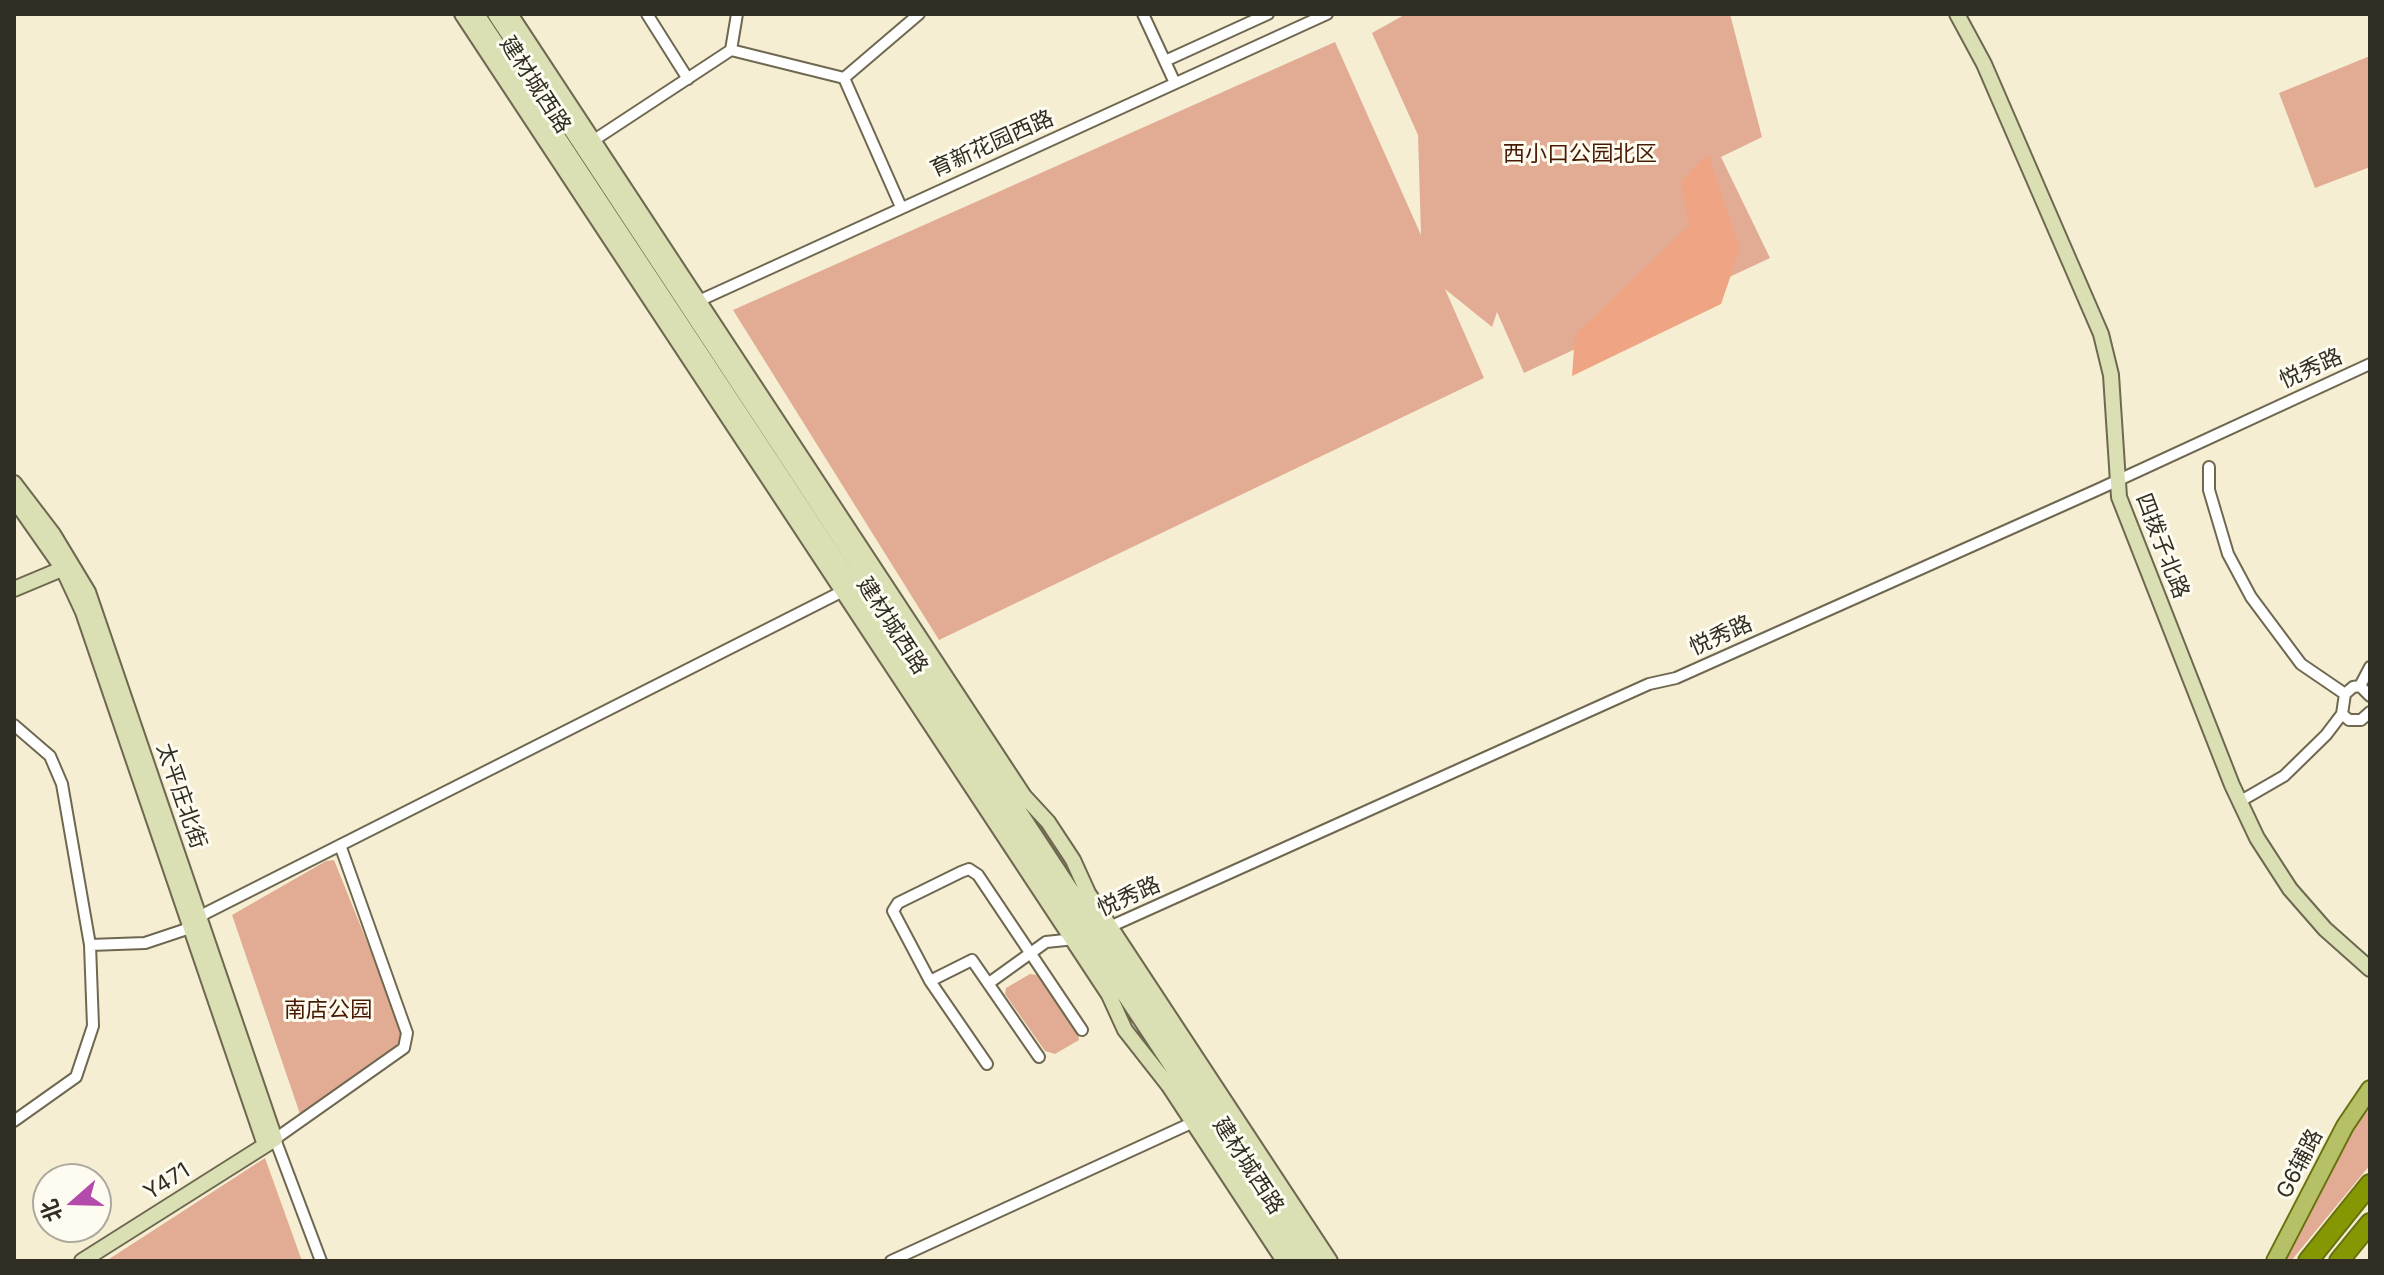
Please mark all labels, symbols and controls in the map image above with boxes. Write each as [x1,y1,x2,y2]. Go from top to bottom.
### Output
street label: 建材城西路 [494,32,576,138]
street label: 育新花园西路 [926,105,1058,183]
park label: 西小口公园北区 [1503,141,1657,167]
street label: 悦秀路 [2275,344,2347,394]
street label: 四拨子北路 [2130,490,2194,602]
street label: 建材城西路 [851,573,933,679]
street label: 悦秀路 [1685,611,1757,661]
street label: 太平庄北街 [151,740,211,852]
street label: 悦秀路 [1093,872,1165,922]
park label: 南店公园 [284,997,372,1023]
street label: 建材城西路 [1207,1113,1289,1219]
street label: G6辅路 [2271,1125,2329,1203]
street label: Y471 [139,1158,195,1206]
north arrow [32,1163,112,1243]
text: 北 [35,1196,67,1225]

